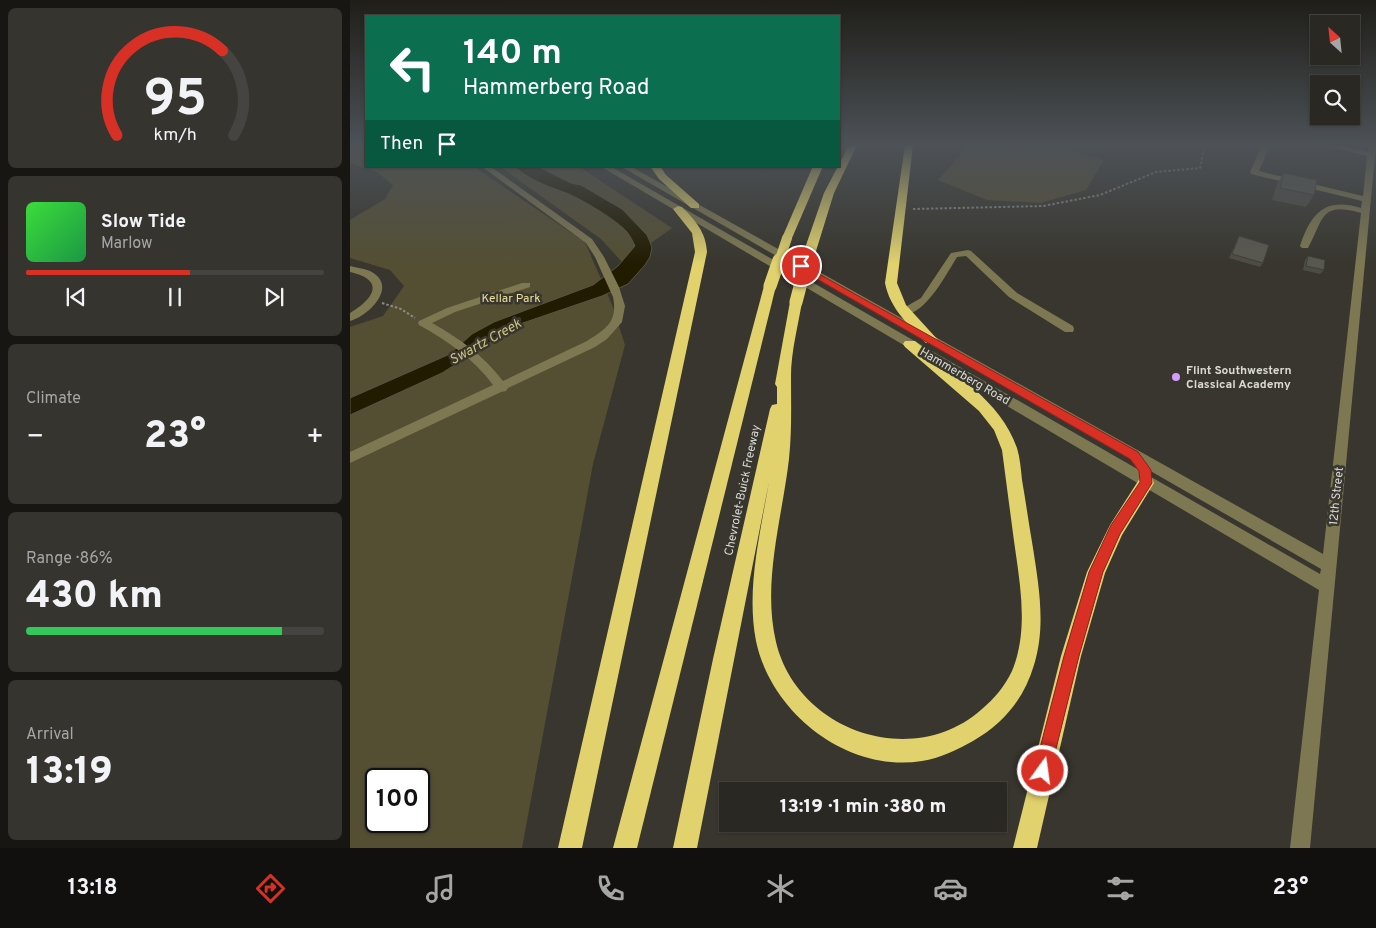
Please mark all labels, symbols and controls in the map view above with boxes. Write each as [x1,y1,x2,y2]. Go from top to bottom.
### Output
north arrow [1310,15,1360,65]
map controls [1310,15,1360,125]
text: 140 m [463,32,562,76]
icon: left [380,35,445,100]
text: 95 [143,68,207,134]
text: Hammerberg Road [463,75,649,102]
button: search [1310,75,1360,125]
text: km/h [153,124,197,147]
icon: arrive [433,130,461,158]
text: Then [380,132,423,156]
text: Slow Tide [101,210,186,234]
text: Marlow [101,234,153,254]
pin [780,245,822,287]
icon: arrive [787,252,815,280]
icon: previous [62,283,90,311]
icon: pause [161,283,189,311]
icon: next [260,283,288,311]
park label: Kellar Park [481,291,541,307]
water label: Swartz Creek [447,315,526,369]
street label: Hammerberg Road [917,345,1012,409]
place label: Flint Southwestern Classical Academy [1186,363,1292,393]
marker: Flint Southwestern Classical Academy [1170,371,1182,383]
text: Climate [26,389,81,409]
text: 23° [144,413,206,462]
text: − [26,420,44,456]
text: + [306,420,324,456]
street label: Chevrolet-Buick Freeway [721,423,765,557]
street label: 12th Street [1326,466,1348,526]
text: Range · 86% [26,549,113,569]
text: 430 km [26,573,163,622]
text: Arrival [26,725,74,745]
position arrow [1016,744,1068,796]
text: 13:19 [26,749,113,798]
speed limit sign: 100 [365,768,430,833]
text: 13:19 · 1 min · 380 m [780,795,946,819]
icon: directions [253,871,288,906]
icon: music [423,871,458,906]
icon: phone [593,871,628,906]
icon: climate [763,871,798,906]
icon: car [933,871,968,906]
icon: filters [1103,871,1138,906]
text: 13:18 [68,875,117,902]
text: 23° [1273,875,1308,902]

